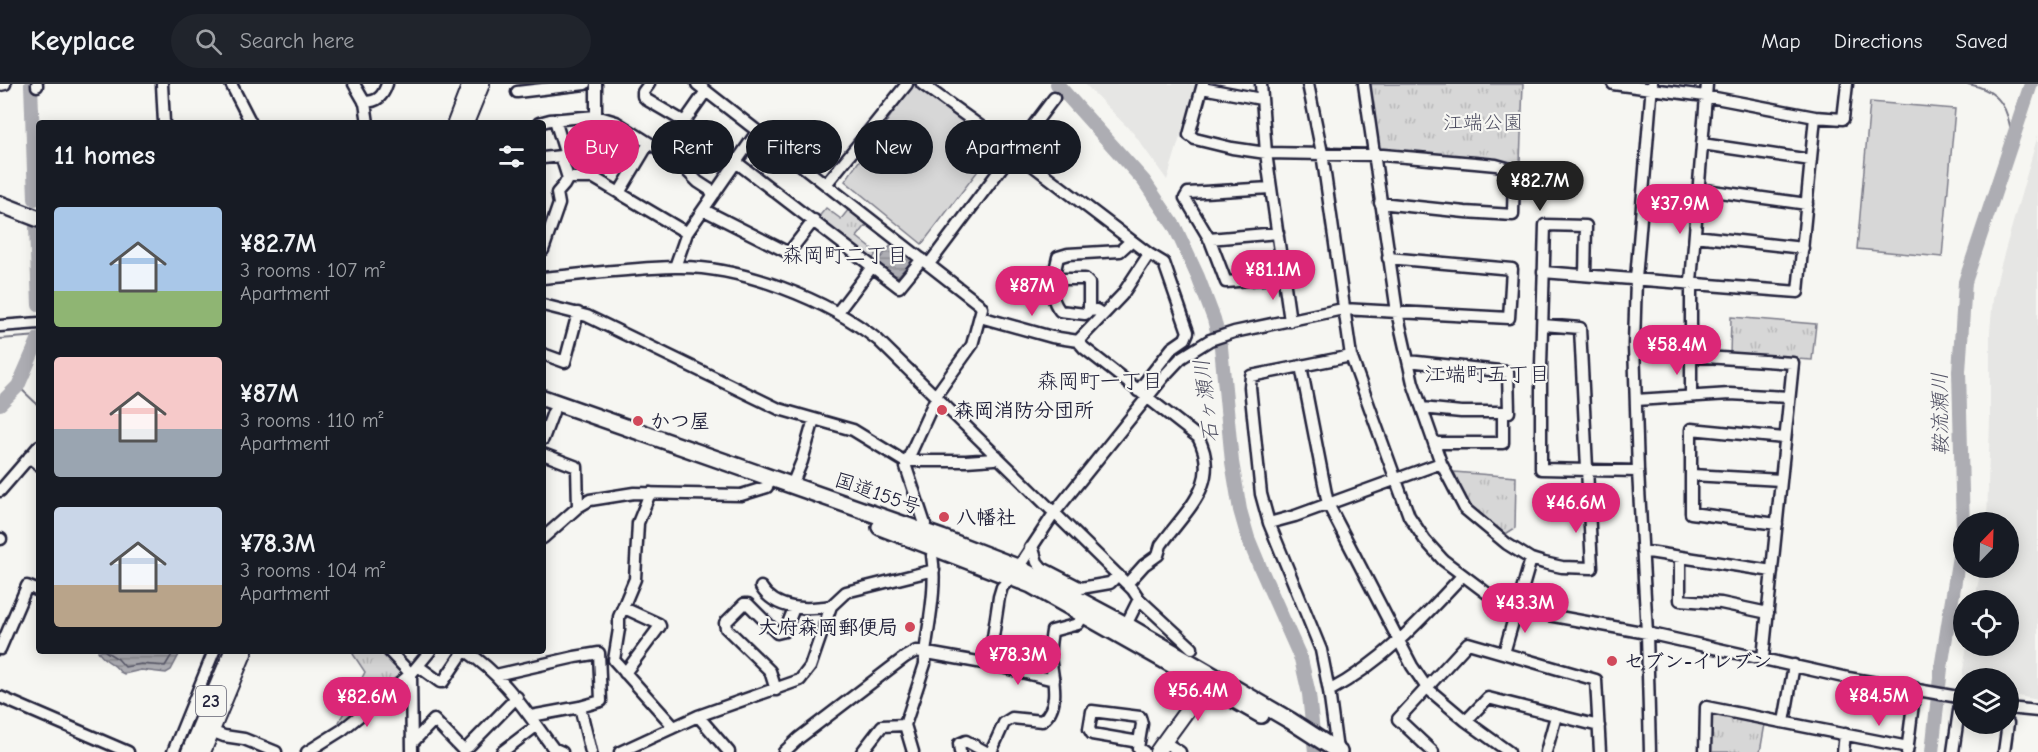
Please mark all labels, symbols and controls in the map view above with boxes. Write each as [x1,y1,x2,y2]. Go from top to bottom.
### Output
search box [171,14,591,68]
text: Keyplace [30,25,135,57]
icon: search [192,25,225,58]
text: Search here [240,28,354,54]
text: Map [1761,29,1801,53]
text: Directions [1834,29,1923,53]
text: Saved [1956,29,2008,53]
park label: 江端公園 [1443,111,1523,134]
chip: Buy [564,120,639,174]
chip: Rent [651,120,734,174]
chip: Filters [746,120,842,174]
chip: New [854,120,933,174]
chip: Apartment [945,120,1081,174]
icon: filters [495,140,528,173]
text: 11 homes [54,141,155,171]
pin: ¥82.7M [1491,161,1589,212]
text: ¥82.7M [1511,169,1569,192]
pin: ¥37.9M [1631,184,1729,235]
text: ¥37.9M [1651,192,1709,215]
text: ¥82.7M [240,229,316,259]
icon: home [102,231,174,303]
district label: 森岡町二丁目 [782,243,908,267]
pin: ¥81.1M [1224,250,1322,301]
text: ¥81.1M [1245,258,1301,281]
text: 3 rooms · 107 m² [240,259,385,282]
pin: ¥87M [996,266,1068,317]
text: ¥87M [1009,274,1055,297]
text: Apartment [240,282,330,305]
pin: ¥58.4M [1628,325,1726,376]
text: ¥58.4M [1647,333,1707,356]
water label: 石ヶ瀬川 [1189,358,1223,444]
district label: 江端町五丁目 [1424,362,1550,386]
district label: 森岡町一丁目 [1037,369,1163,393]
water label: 鞍流瀬川 [1927,372,1953,456]
text: ¥87M [240,379,299,409]
icon: home [102,381,174,453]
place label: 森岡消防分団所 [954,399,1094,422]
marker: 森岡消防分団所 [935,403,949,417]
text: 3 rooms · 110 m² [240,409,384,432]
place label: かつ屋 [650,410,710,433]
marker: かつ屋 [631,414,645,428]
text: Apartment [240,432,330,455]
street label: 国道155号 [832,468,924,519]
pin: ¥46.6M [1527,483,1625,534]
text: ¥46.6M [1546,491,1606,514]
place label: 八幡社 [956,506,1016,529]
marker: 八幡社 [937,510,951,524]
north arrow [1953,512,2019,578]
map controls [1953,512,2019,734]
text: ¥78.3M [240,529,316,559]
icon: home [102,531,174,603]
text: 3 rooms · 104 m² [240,559,385,582]
text: Apartment [240,582,330,605]
pin: ¥43.3M [1476,583,1574,634]
button: locate [1953,590,2019,656]
text: ¥43.3M [1496,591,1554,614]
place label: 大府森岡郵便局 [758,616,898,639]
marker: 大府森岡郵便局 [903,620,917,634]
pin: ¥78.3M [969,635,1067,686]
text: ¥78.3M [989,643,1047,666]
place label: セブン-イレブン [1624,650,1772,673]
marker: セブン-イレブン [1605,654,1619,668]
button: layers [1953,668,2019,734]
pin: ¥56.4M [1149,671,1247,722]
pin: ¥84.5M [1830,676,1928,727]
pin: ¥82.6M [318,677,416,728]
text: ¥56.4M [1168,679,1228,702]
text: ¥84.5M [1849,684,1909,707]
text: ¥82.6M [337,685,397,708]
road number: 23 [196,686,226,716]

